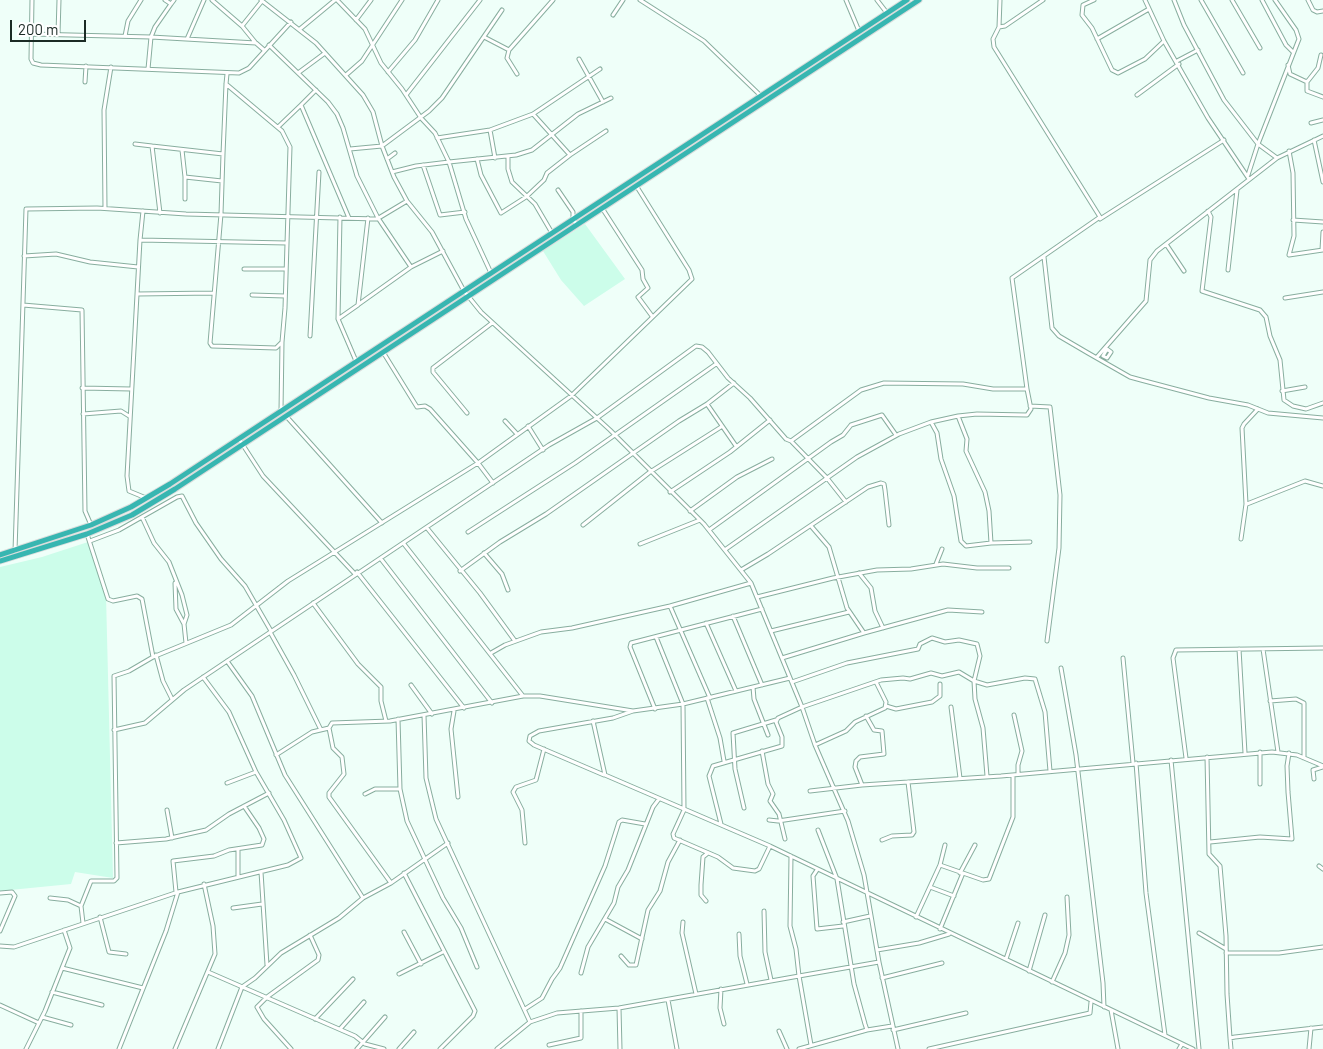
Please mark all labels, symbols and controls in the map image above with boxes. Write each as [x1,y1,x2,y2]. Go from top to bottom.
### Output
scale bar [12,10,89,42]
text: 200 m [18,20,58,38]

